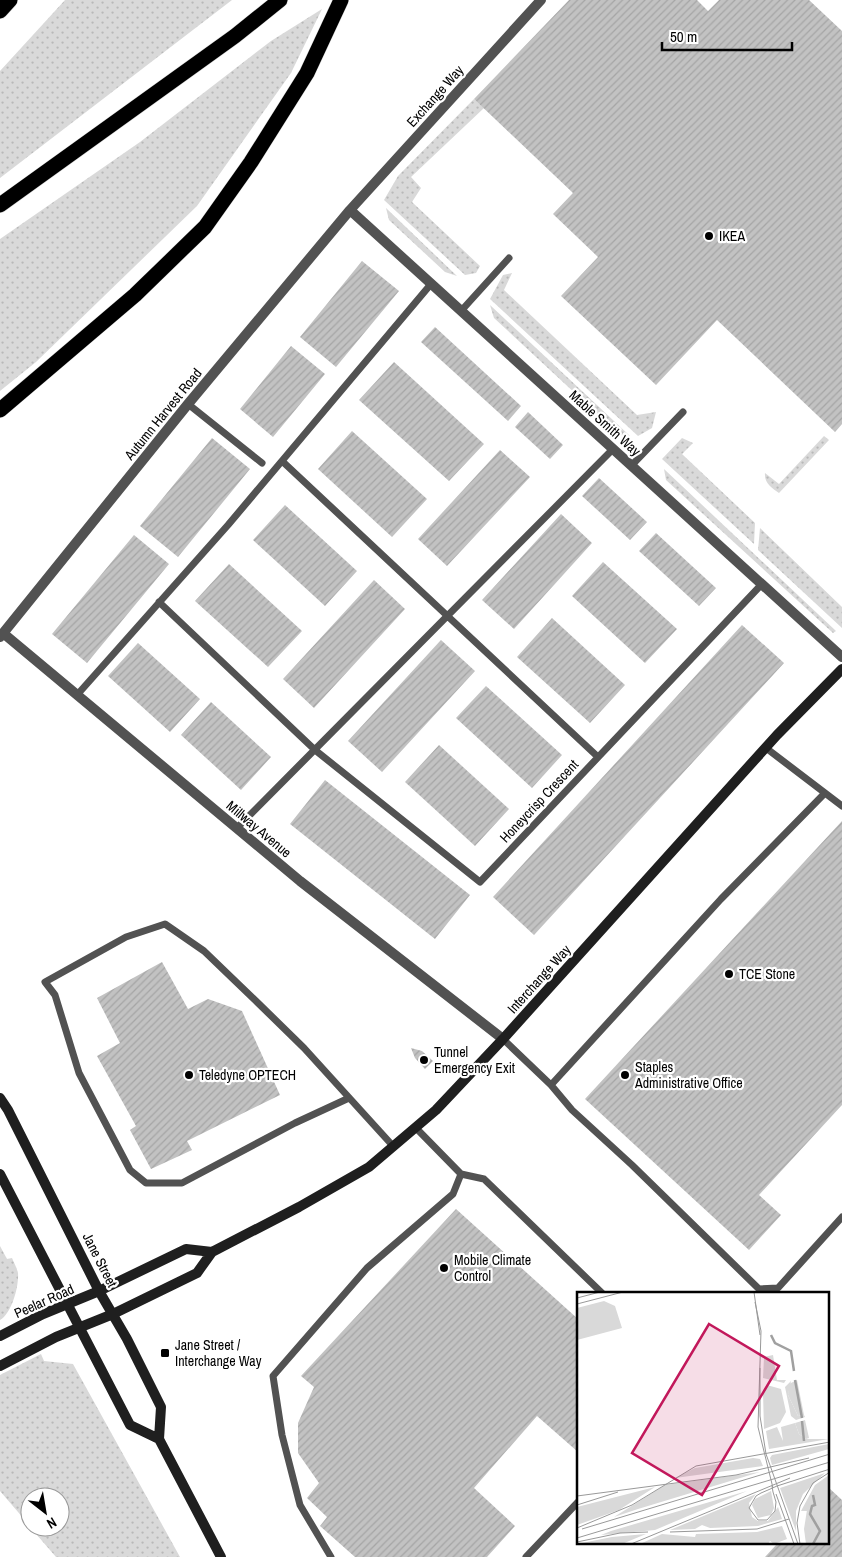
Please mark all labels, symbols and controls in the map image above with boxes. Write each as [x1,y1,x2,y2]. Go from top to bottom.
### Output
scale bar [662,20,792,52]
text: 50 m [670,26,697,47]
street label: Exchange Way [403,61,468,131]
place label: IKEA [719,227,746,245]
marker: IKEA [703,230,715,242]
street label: Autumn Harvest Road [120,364,206,464]
street label: Mable Smith Way [565,386,645,460]
street label: Honeycrisp Crescent [496,756,582,846]
street label: Millway Avenue [223,797,295,861]
street label: Interchange Way [503,941,575,1017]
place label: TCE Stone [739,965,795,983]
marker: TCE Stone [723,968,735,980]
place label: Tunnel Emergency Exit [434,1043,515,1077]
marker: Tunnel Emergency Exit [418,1054,430,1066]
place label: Staples Administrative Office [634,1058,743,1092]
place label: Teledyne OPTECH [199,1066,296,1084]
marker: Teledyne OPTECH [183,1069,195,1081]
marker: Staples Administrative Office [619,1069,631,1081]
street label: Jane Street [79,1230,121,1290]
place label: Mobile Climate Control [454,1251,531,1285]
marker: Mobile Climate Control [438,1262,450,1274]
street label: Peelar Road [11,1280,77,1322]
inset map [577,1292,830,1544]
place label: Jane Street / Interchange Way [175,1336,262,1370]
marker: Jane Street / Interchange Way [159,1347,171,1359]
north arrow [20,1487,70,1537]
text: N [44,1513,60,1533]

